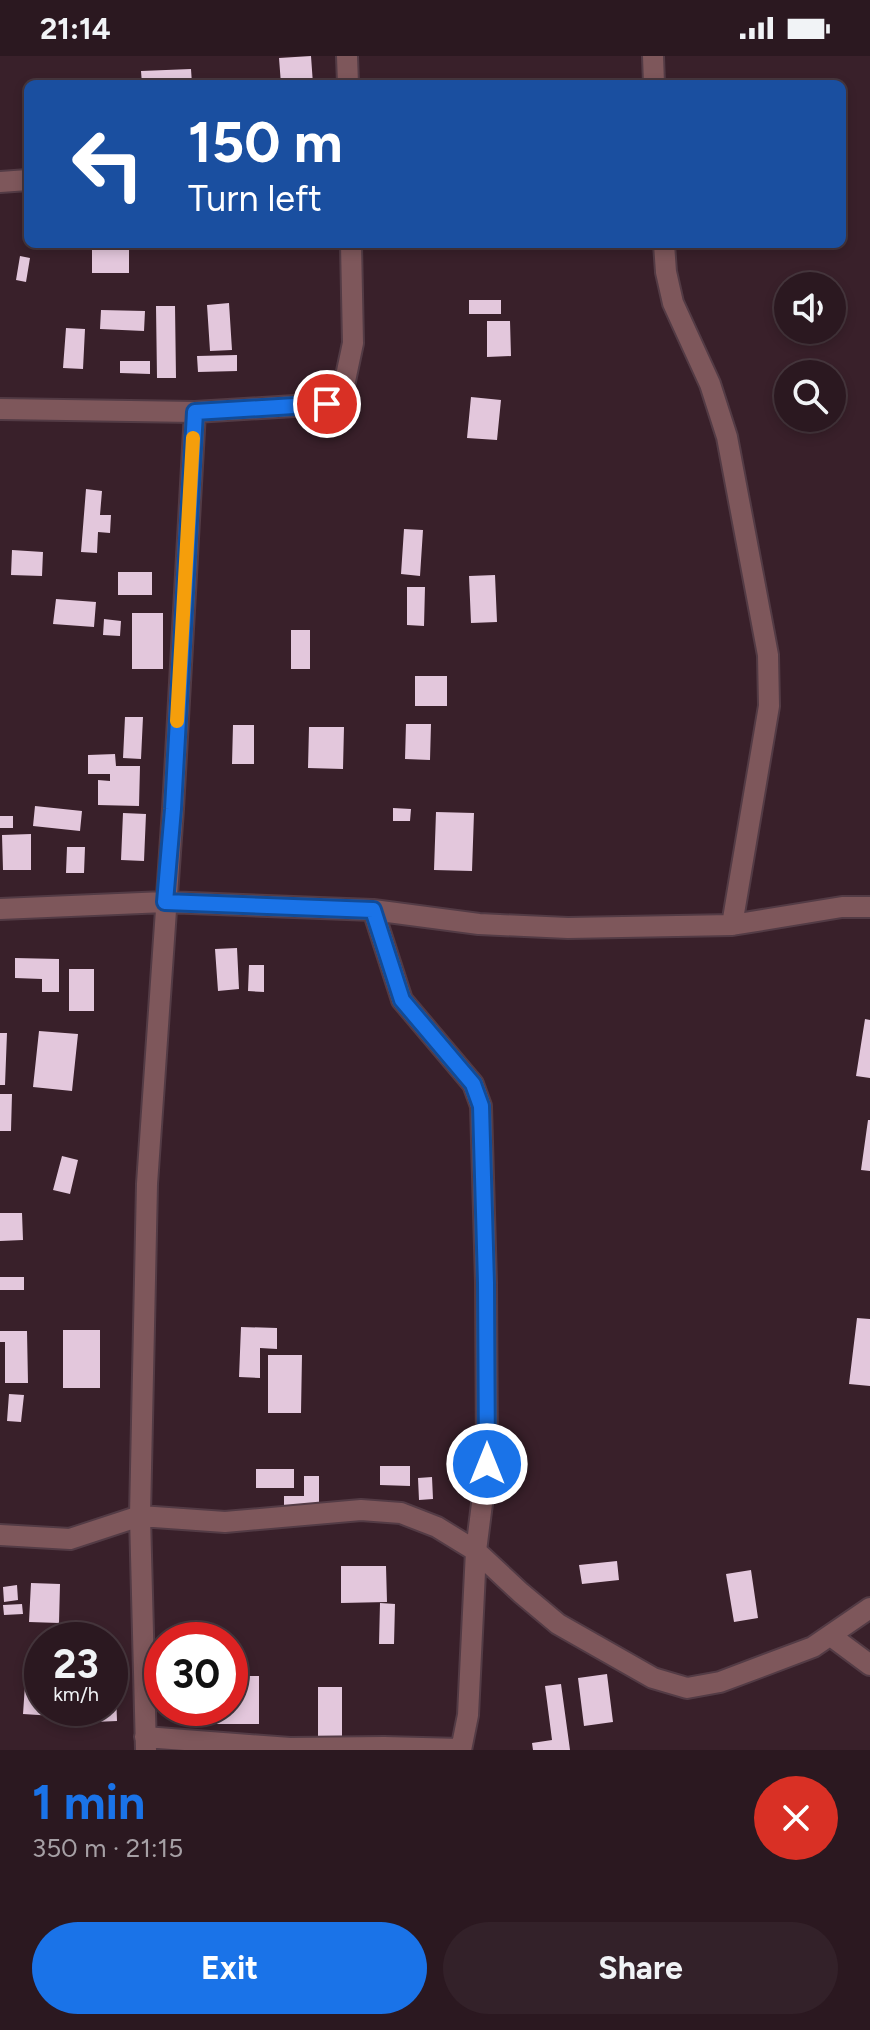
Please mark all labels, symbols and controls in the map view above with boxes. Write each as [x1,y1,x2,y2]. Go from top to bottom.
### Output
text: 21:14 [40,10,111,47]
text: 150 m [188,109,343,176]
icon: left [56,112,160,216]
text: Turn left [188,177,322,220]
map controls [774,272,846,432]
button: sound [774,272,846,344]
button: search [774,360,846,432]
pin [293,370,361,438]
icon: arrive [305,382,349,426]
position arrow [445,1422,529,1506]
speed limit sign: 30 [144,1622,248,1726]
text: 23 [53,1640,99,1688]
text: km/h [53,1682,99,1706]
text: 1 min [32,1773,145,1831]
button: close [754,1776,838,1860]
text: 350 m · 21:15 [32,1832,183,1864]
button: Exit [32,1922,427,2014]
button: Share [443,1922,838,2014]

